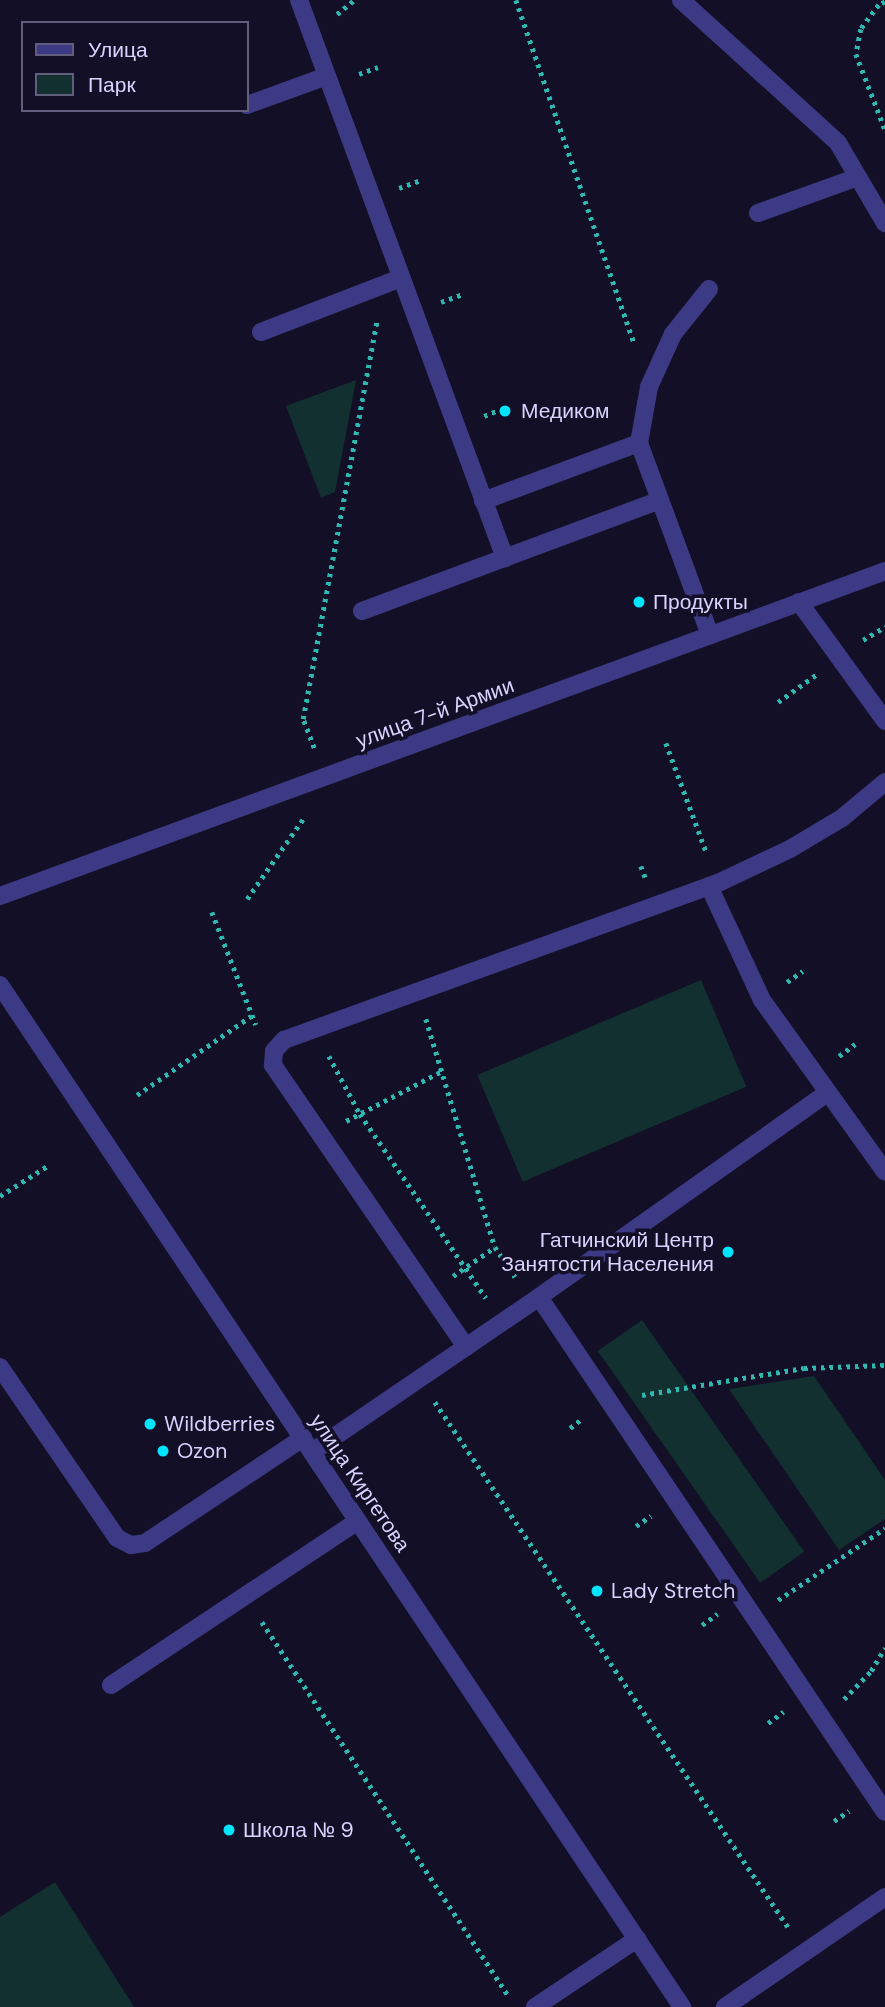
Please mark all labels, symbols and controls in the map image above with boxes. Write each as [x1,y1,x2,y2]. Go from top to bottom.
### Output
legend [21,21,248,112]
text: Улица [88,36,148,64]
text: Парк [88,71,136,99]
place label: Медиком [521,398,609,424]
marker: Медиком [495,401,515,421]
place label: Продукты [653,589,748,615]
marker: Продукты [631,594,647,610]
street label: улица 7-й Армии [353,673,517,753]
place label: Гатчинский Центр Занятости Населения [501,1227,714,1277]
marker: Гатчинский Центр Занятости Населения [720,1244,736,1260]
street label: улица Киргетова [305,1409,415,1557]
place label: Wildberries [164,1411,275,1437]
marker: Wildberries [142,1416,158,1432]
place label: Ozon [177,1438,227,1464]
marker: Ozon [155,1443,171,1459]
place label: Lady Stretch [611,1578,735,1604]
marker: Lady Stretch [589,1583,605,1599]
place label: Школа № 9 [243,1817,354,1843]
marker: Школа № 9 [221,1822,237,1838]

